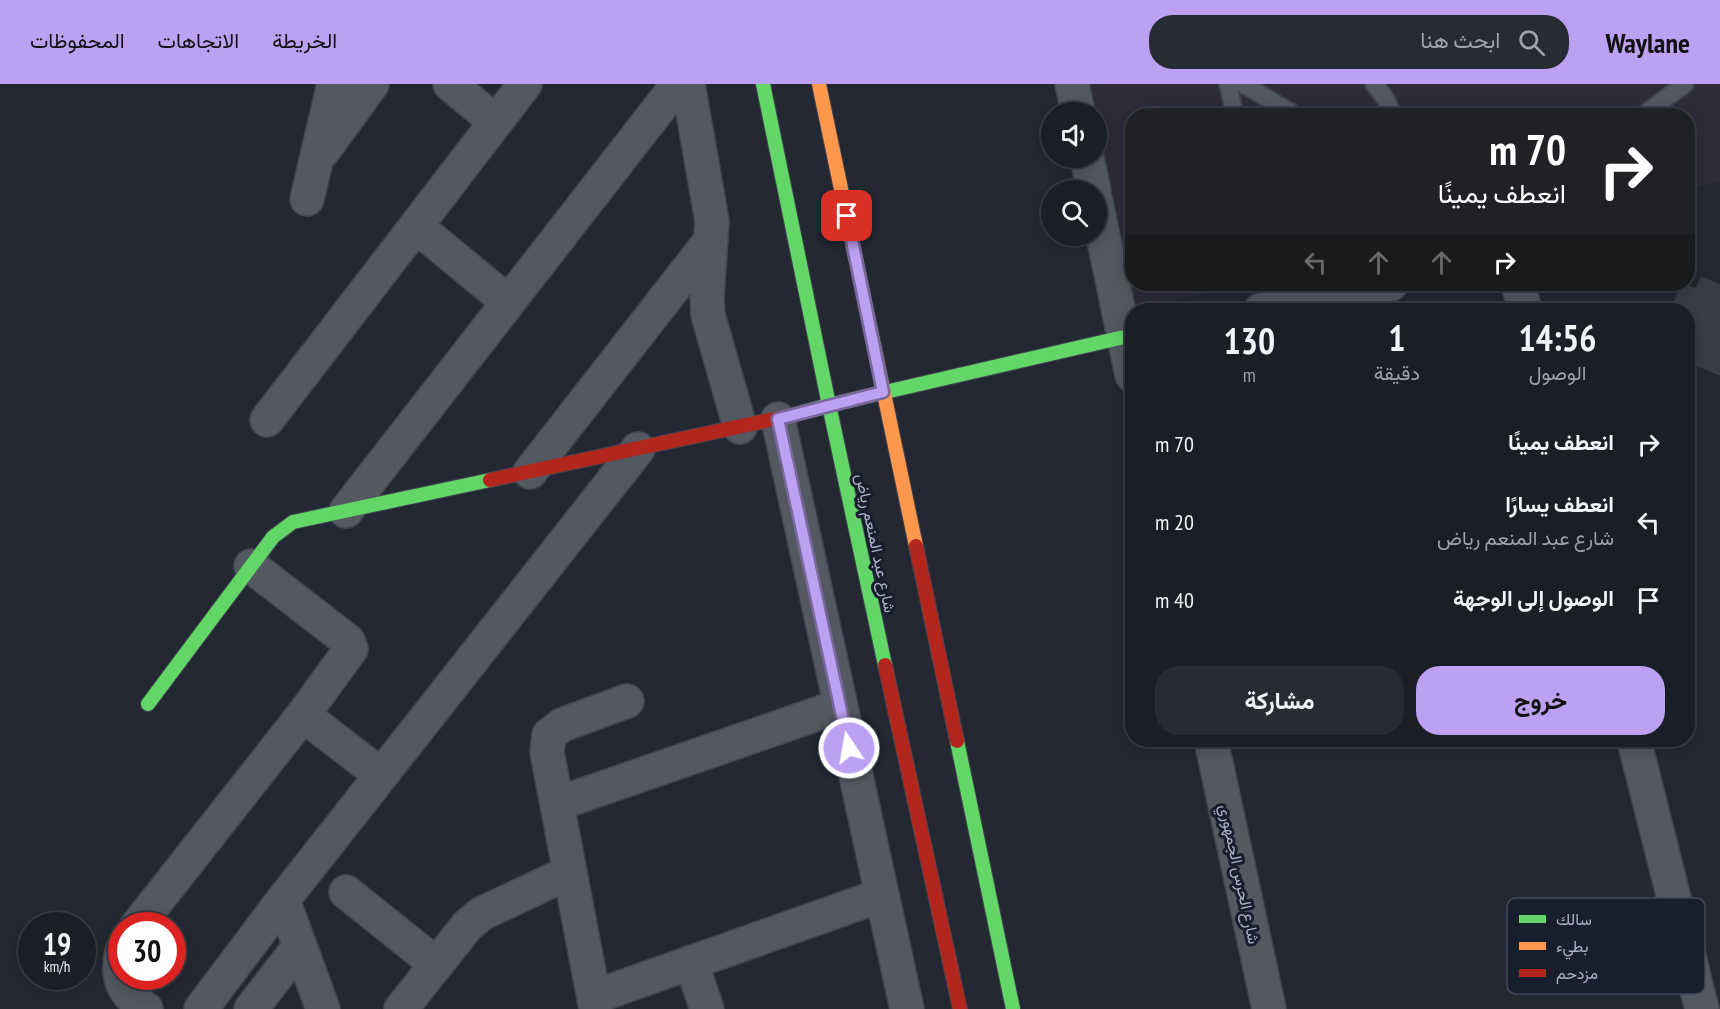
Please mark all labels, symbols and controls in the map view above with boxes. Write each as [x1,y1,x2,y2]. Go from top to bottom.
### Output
search box [1149,15,1569,69]
text: Waylane [1605,24,1690,61]
text: ابحث هنا [1420,26,1500,54]
icon: search [1515,26,1548,59]
text: المحفوظات [30,27,125,54]
text: الاتجاهات [158,27,239,54]
text: الخريطة [272,27,337,54]
map controls [1041,102,1107,246]
button: sound [1041,102,1107,168]
text: 70 m [1489,122,1566,177]
icon: right [1587,132,1665,210]
text: انعطف يمينًا [1438,176,1566,210]
button: search [1041,180,1107,246]
pin [821,190,872,241]
icon: arrive [830,199,863,232]
icon: left [1299,246,1332,279]
icon: ahead [1362,246,1395,279]
icon: ahead [1425,246,1458,279]
icon: right [1488,246,1521,279]
text: 1 [1388,314,1405,361]
text: 14:56 [1519,314,1596,361]
text: 130 [1224,317,1275,364]
text: دقيقة [1374,360,1420,386]
text: الوصول [1529,360,1586,386]
text: m [1243,362,1256,388]
text: انعطف يمينًا [1508,428,1614,456]
icon: right [1632,428,1665,461]
text: 70 m [1155,430,1194,458]
street label: شارع عبد المنعم رياض [850,472,900,615]
text: انعطف يسارًا [1505,490,1614,518]
icon: left [1632,506,1665,539]
text: 20 m [1155,508,1194,536]
text: شارع عبد المنعم رياض [1437,525,1614,551]
text: الوصول إلى الوجهة [1453,584,1614,612]
icon: arrive [1632,584,1665,617]
text: 40 m [1155,586,1194,614]
button: مشاركة [1155,666,1404,735]
button: خروج [1416,666,1665,735]
position arrow [817,716,881,780]
street label: شارع الحرس الجمهوري [1212,802,1265,946]
legend [1507,898,1705,994]
text: سالك [1556,909,1592,929]
speed limit sign: 30 [108,912,186,990]
text: 19 [43,924,71,963]
text: بطيء [1556,936,1588,960]
text: km/h [44,957,70,976]
text: مزدحم [1556,963,1598,984]

